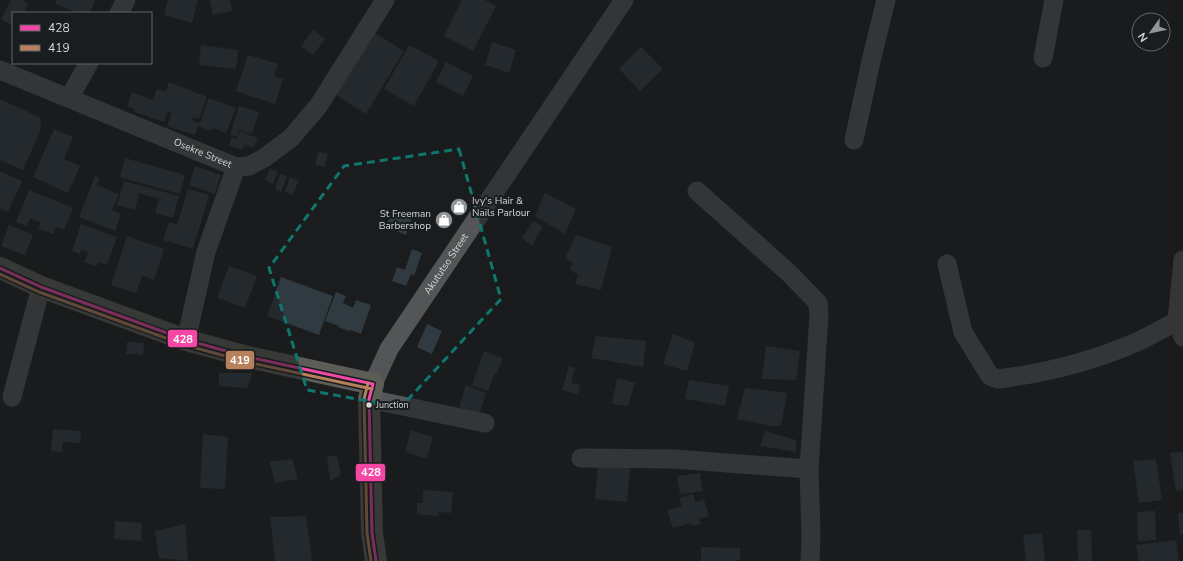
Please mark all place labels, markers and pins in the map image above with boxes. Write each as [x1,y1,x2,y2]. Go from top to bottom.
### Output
place label: Ivy's Hair & Nails Parlour [472,194,530,220]
shop icon: Ivy's Hair & Nails Parlour [449,197,469,217]
place label: St Freeman Barbershop [379,207,431,233]
shop icon: St Freeman Barbershop [434,210,454,230]
place label: Junction [375,399,409,411]
marker: Junction [364,400,374,410]

